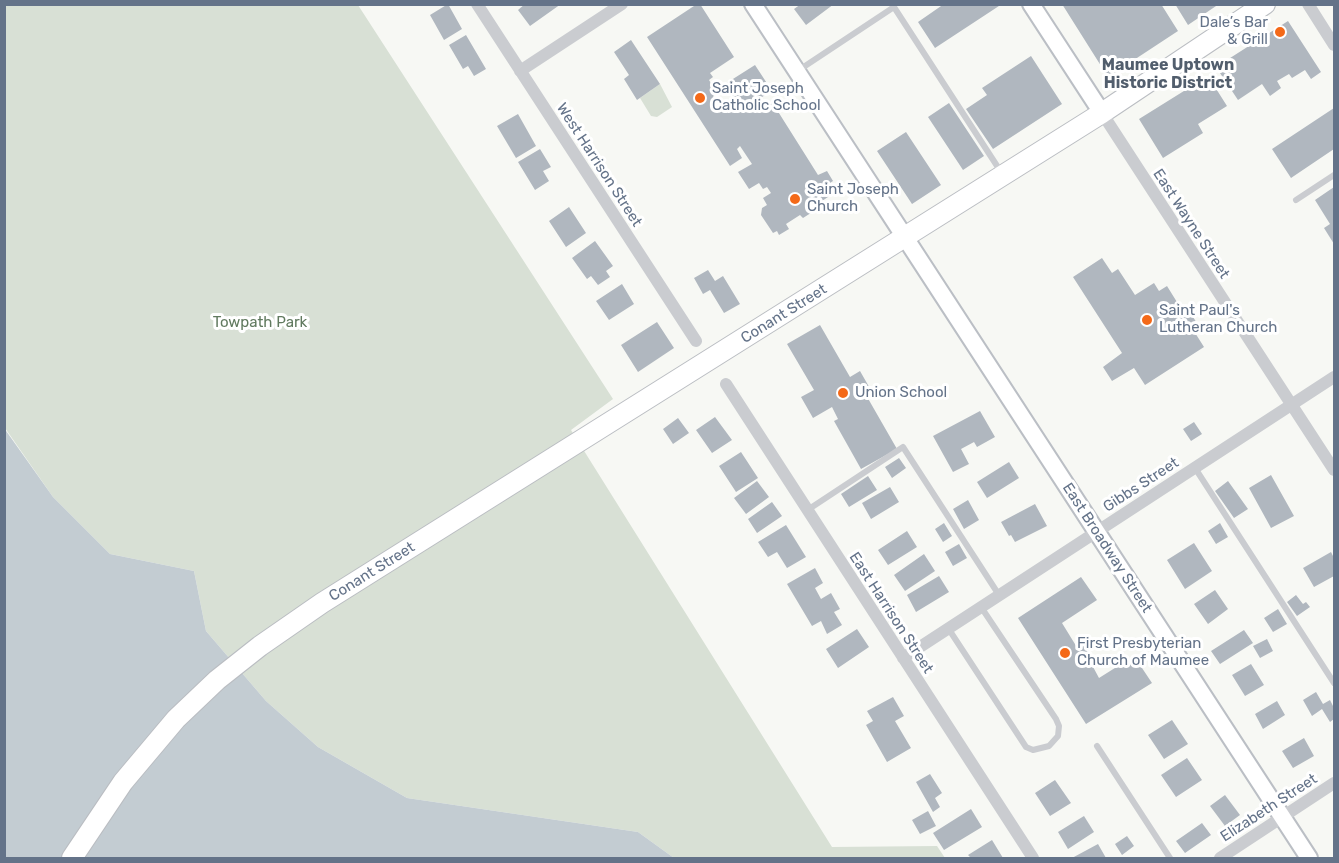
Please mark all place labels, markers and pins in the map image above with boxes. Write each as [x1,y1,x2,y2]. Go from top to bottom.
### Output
place label: Dale’s Bar & Grill [1200,14,1268,49]
marker: Dale’s Bar & Grill [1273,25,1287,39]
place label: Saint Joseph Catholic School [712,80,821,115]
marker: Saint Joseph Catholic School [693,91,707,105]
place label: Saint Joseph Church [807,181,899,216]
marker: Saint Joseph Church [788,192,802,206]
place label: Saint Paul's Lutheran Church [1159,302,1277,337]
marker: Saint Paul's Lutheran Church [1140,313,1154,327]
place label: Union School [855,384,947,402]
marker: Union School [836,386,850,400]
place label: First Presbyterian Church of Maumee [1077,635,1209,670]
marker: First Presbyterian Church of Maumee [1058,646,1072,660]

